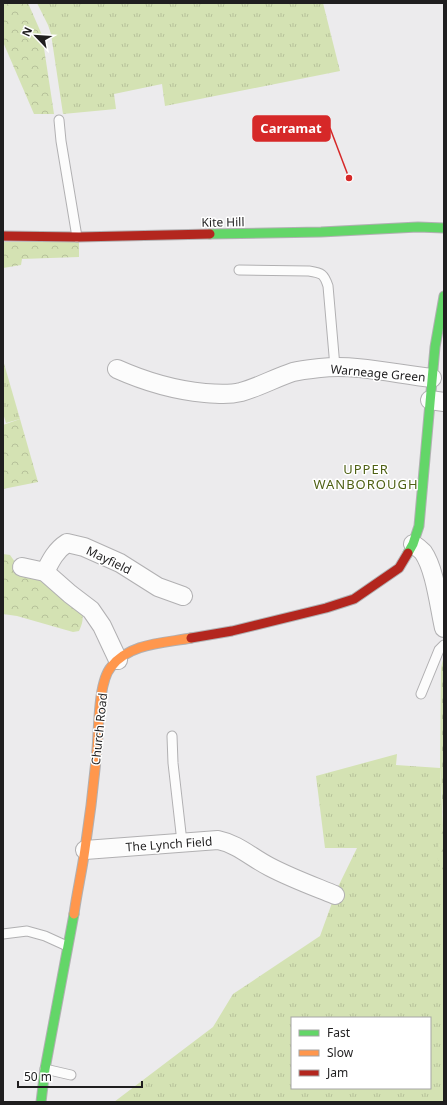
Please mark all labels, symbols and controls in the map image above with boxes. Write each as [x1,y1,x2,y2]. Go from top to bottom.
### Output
north arrow [16,16,56,56]
text: N [18,24,35,39]
callout: Carramat [253,116,330,141]
text: Carramat [260,119,322,137]
street label: Kite Hill [201,213,245,231]
street label: Warneage Green [330,360,426,386]
district label: UPPER WANBOROUGH [313,460,419,493]
street label: Mayfield [84,542,134,578]
street label: Church Road [87,692,111,766]
street label: The Lynch Field [125,832,213,856]
legend [291,1017,431,1089]
text: Fast [327,1024,351,1041]
text: Slow [327,1044,354,1061]
scale bar [18,1063,142,1089]
text: Jam [326,1064,348,1081]
text: 50 m [24,1068,52,1085]

